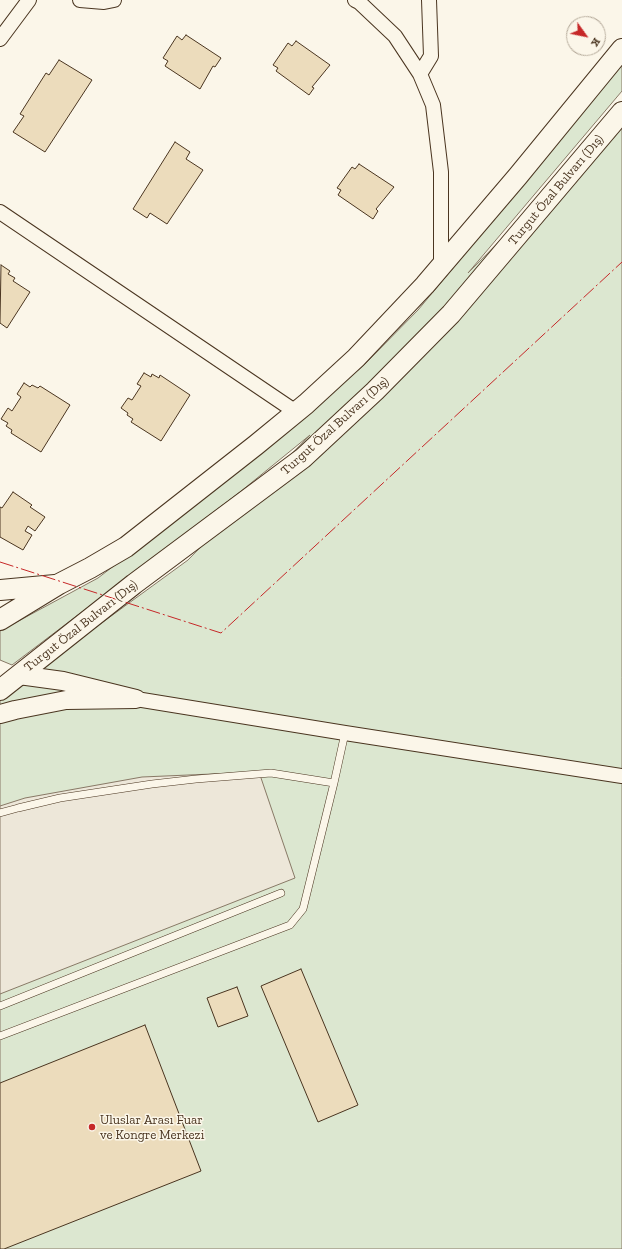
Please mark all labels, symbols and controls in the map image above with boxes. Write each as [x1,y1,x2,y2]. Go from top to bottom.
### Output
north arrow [566,16,606,56]
text: K [588,36,603,49]
street label: Turgut Özal Bulvarı (Dış) [505,131,607,249]
street label: Turgut Özal Bulvarı (Dış) [278,373,392,479]
street label: Turgut Özal Bulvarı (Dış) [21,577,141,675]
place label: Uluslar Arası Fuar ve Kongre Merkezi [100,1112,204,1143]
marker: Uluslar Arası Fuar ve Kongre Merkezi [87,1122,97,1132]

